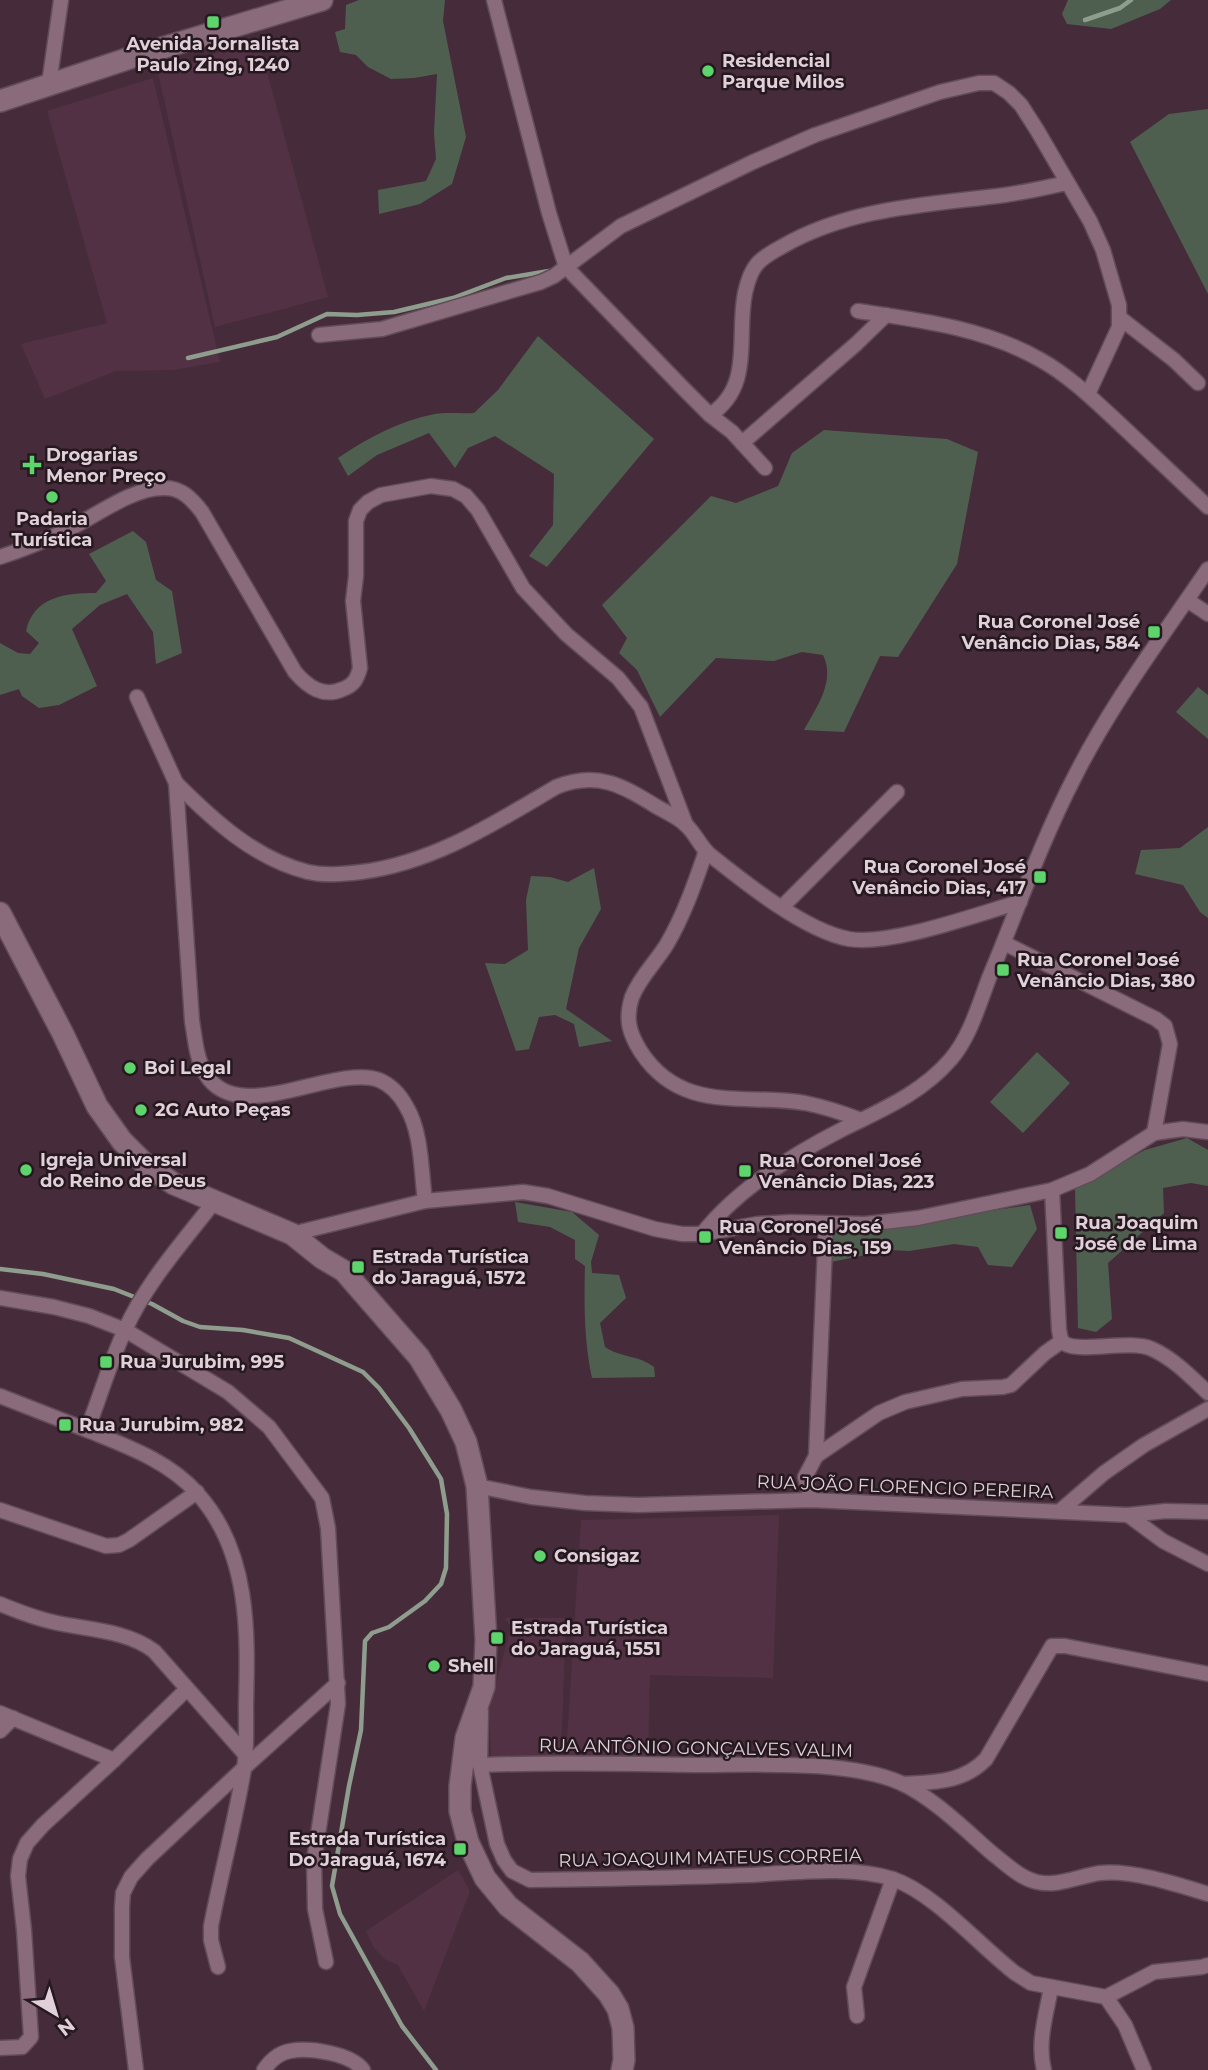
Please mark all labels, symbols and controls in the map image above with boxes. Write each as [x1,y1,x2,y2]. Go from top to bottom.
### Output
marker: Avenida Jornalista Paulo Zing, 1240 [205,14,221,30]
place label: Avenida Jornalista Paulo Zing, 1240 [125,33,300,76]
place label: Residencial Parque Milos [722,50,845,93]
marker: Residencial Parque Milos [700,63,716,79]
place label: Drogarias Menor Preço [46,444,166,487]
marker: Drogarias Menor Preço [24,457,40,473]
marker: Padaria Turística [44,489,60,505]
place label: Padaria Turística [12,508,92,551]
place label: Rua Coronel José Venâncio Dias, 584 [961,611,1141,654]
marker: Rua Coronel José Venâncio Dias, 584 [1146,624,1162,640]
place label: Rua Coronel José Venâncio Dias, 417 [851,856,1026,899]
marker: Rua Coronel José Venâncio Dias, 417 [1032,869,1048,885]
place label: Rua Coronel José Venâncio Dias, 380 [1016,949,1195,992]
marker: Rua Coronel José Venâncio Dias, 380 [995,962,1011,978]
place label: Boi Legal [144,1057,231,1079]
marker: Boi Legal [122,1060,138,1076]
place label: 2G Auto Peças [155,1099,291,1121]
marker: 2G Auto Peças [133,1102,149,1118]
place label: Igreja Universal do Reino de Deus [40,1149,206,1192]
place label: Rua Coronel José Venâncio Dias, 223 [758,1150,935,1193]
marker: Igreja Universal do Reino de Deus [18,1162,34,1178]
marker: Rua Coronel José Venâncio Dias, 223 [737,1163,753,1179]
place label: Rua Joaquim José de Lima [1074,1212,1198,1255]
place label: Rua Coronel José Venâncio Dias, 159 [718,1216,892,1259]
marker: Rua Joaquim José de Lima [1053,1225,1069,1241]
marker: Rua Coronel José Venâncio Dias, 159 [697,1229,713,1245]
place label: Estrada Turística do Jaraguá, 1572 [372,1246,529,1289]
marker: Estrada Turística do Jaraguá, 1572 [350,1259,366,1275]
place label: Rua Jurubim, 995 [120,1351,285,1373]
marker: Rua Jurubim, 995 [98,1354,114,1370]
place label: Rua Jurubim, 982 [79,1414,244,1436]
marker: Rua Jurubim, 982 [57,1417,73,1433]
street label: RUA JOÃO FLORENCIO PEREIRA [756,1471,1054,1503]
place label: Consigaz [554,1545,640,1567]
marker: Consigaz [532,1548,548,1564]
place label: Estrada Turística do Jaraguá, 1551 [511,1617,668,1660]
marker: Estrada Turística do Jaraguá, 1551 [489,1630,505,1646]
place label: Shell [448,1655,494,1677]
marker: Shell [426,1658,442,1674]
street label: RUA ANTÔNIO GONÇALVES VALIM [539,1734,853,1762]
place label: Estrada Turística Do Jaraguá, 1674 [288,1828,447,1871]
marker: Estrada Turística Do Jaraguá, 1674 [452,1841,468,1857]
street label: RUA JOAQUIM MATEUS CORREIA [558,1844,862,1872]
north arrow [21,1979,91,2049]
text: N [53,2013,79,2041]

